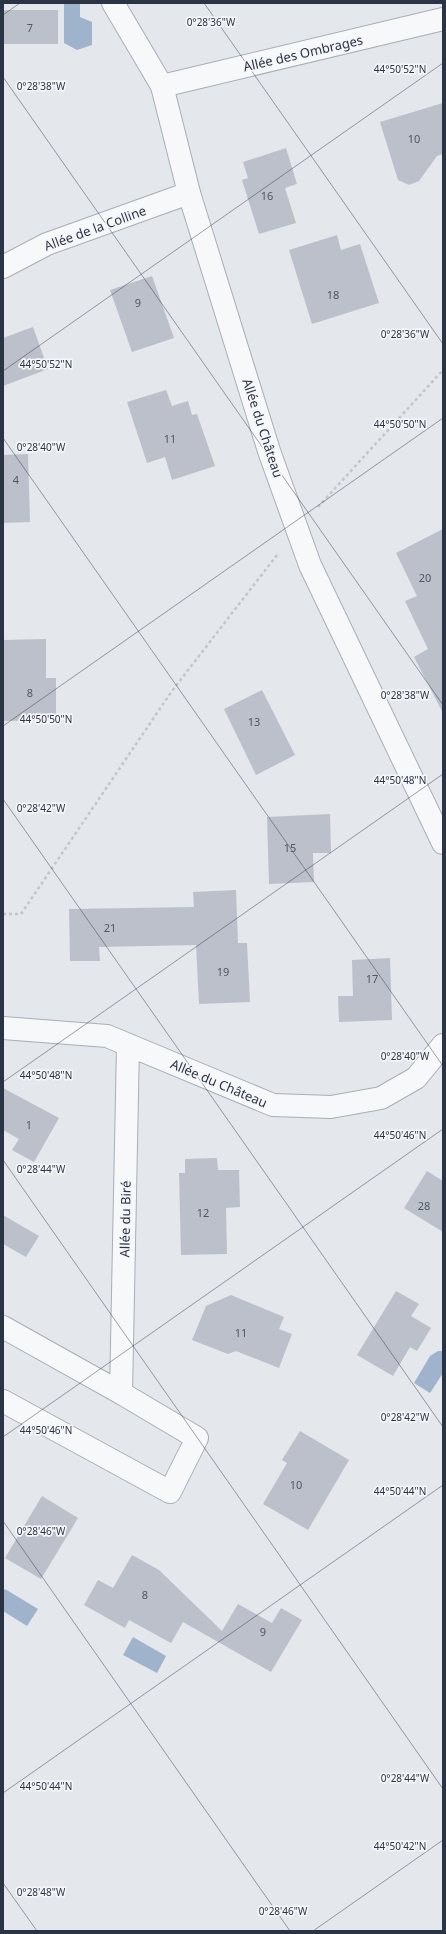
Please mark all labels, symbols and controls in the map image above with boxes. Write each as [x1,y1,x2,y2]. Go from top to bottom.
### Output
text: 0°28'36"W [187,15,236,29]
house number: 7 [27,20,33,35]
street label: Allée des Ombrages [241,30,365,76]
text: 44°50'52"N [374,62,426,76]
text: 0°28'38"W [17,79,66,93]
house number: 10 [408,131,420,146]
house number: 16 [261,188,273,203]
street label: Allée de la Colline [42,201,148,255]
house number: 18 [327,287,339,302]
house number: 9 [135,295,141,310]
text: 0°28'36"W [381,327,430,341]
text: 44°50'52"N [20,357,72,371]
street label: Allée du Château [238,376,288,480]
text: 44°50'50"N [374,417,426,431]
house number: 11 [164,431,176,446]
text: 0°28'40"W [17,440,66,454]
house number: 4 [13,472,20,487]
house number: 20 [419,570,431,585]
house number: 8 [27,685,33,700]
text: 0°28'38"W [381,688,430,702]
text: 44°50'50"N [20,712,72,726]
house number: 13 [248,714,260,729]
text: 44°50'48"N [374,773,426,787]
text: 0°28'42"W [17,801,66,815]
house number: 15 [284,840,296,855]
house number: 21 [104,920,116,935]
house number: 19 [217,964,229,979]
house number: 17 [366,971,378,986]
text: 0°28'40"W [381,1049,430,1063]
street label: Allée du Château [168,1055,270,1111]
text: 44°50'48"N [20,1068,72,1082]
house number: 1 [26,1117,32,1132]
text: 44°50'46"N [374,1128,426,1142]
text: 0°28'44"W [17,1162,66,1176]
street label: Allée du Biré [115,1180,135,1258]
house number: 28 [418,1198,430,1213]
house number: 12 [197,1205,209,1220]
house number: 11 [235,1325,247,1340]
text: 0°28'42"W [381,1410,430,1424]
text: 44°50'46"N [20,1423,72,1437]
house number: 10 [290,1477,302,1492]
text: 44°50'44"N [374,1484,426,1498]
text: 0°28'46"W [17,1524,66,1538]
house number: 8 [142,1587,148,1602]
house number: 9 [260,1624,266,1639]
text: 0°28'44"W [381,1771,430,1785]
text: 44°50'44"N [20,1779,72,1793]
text: 44°50'42"N [374,1839,426,1853]
text: 0°28'48"W [17,1885,66,1899]
text: 0°28'46"W [259,1904,308,1918]

